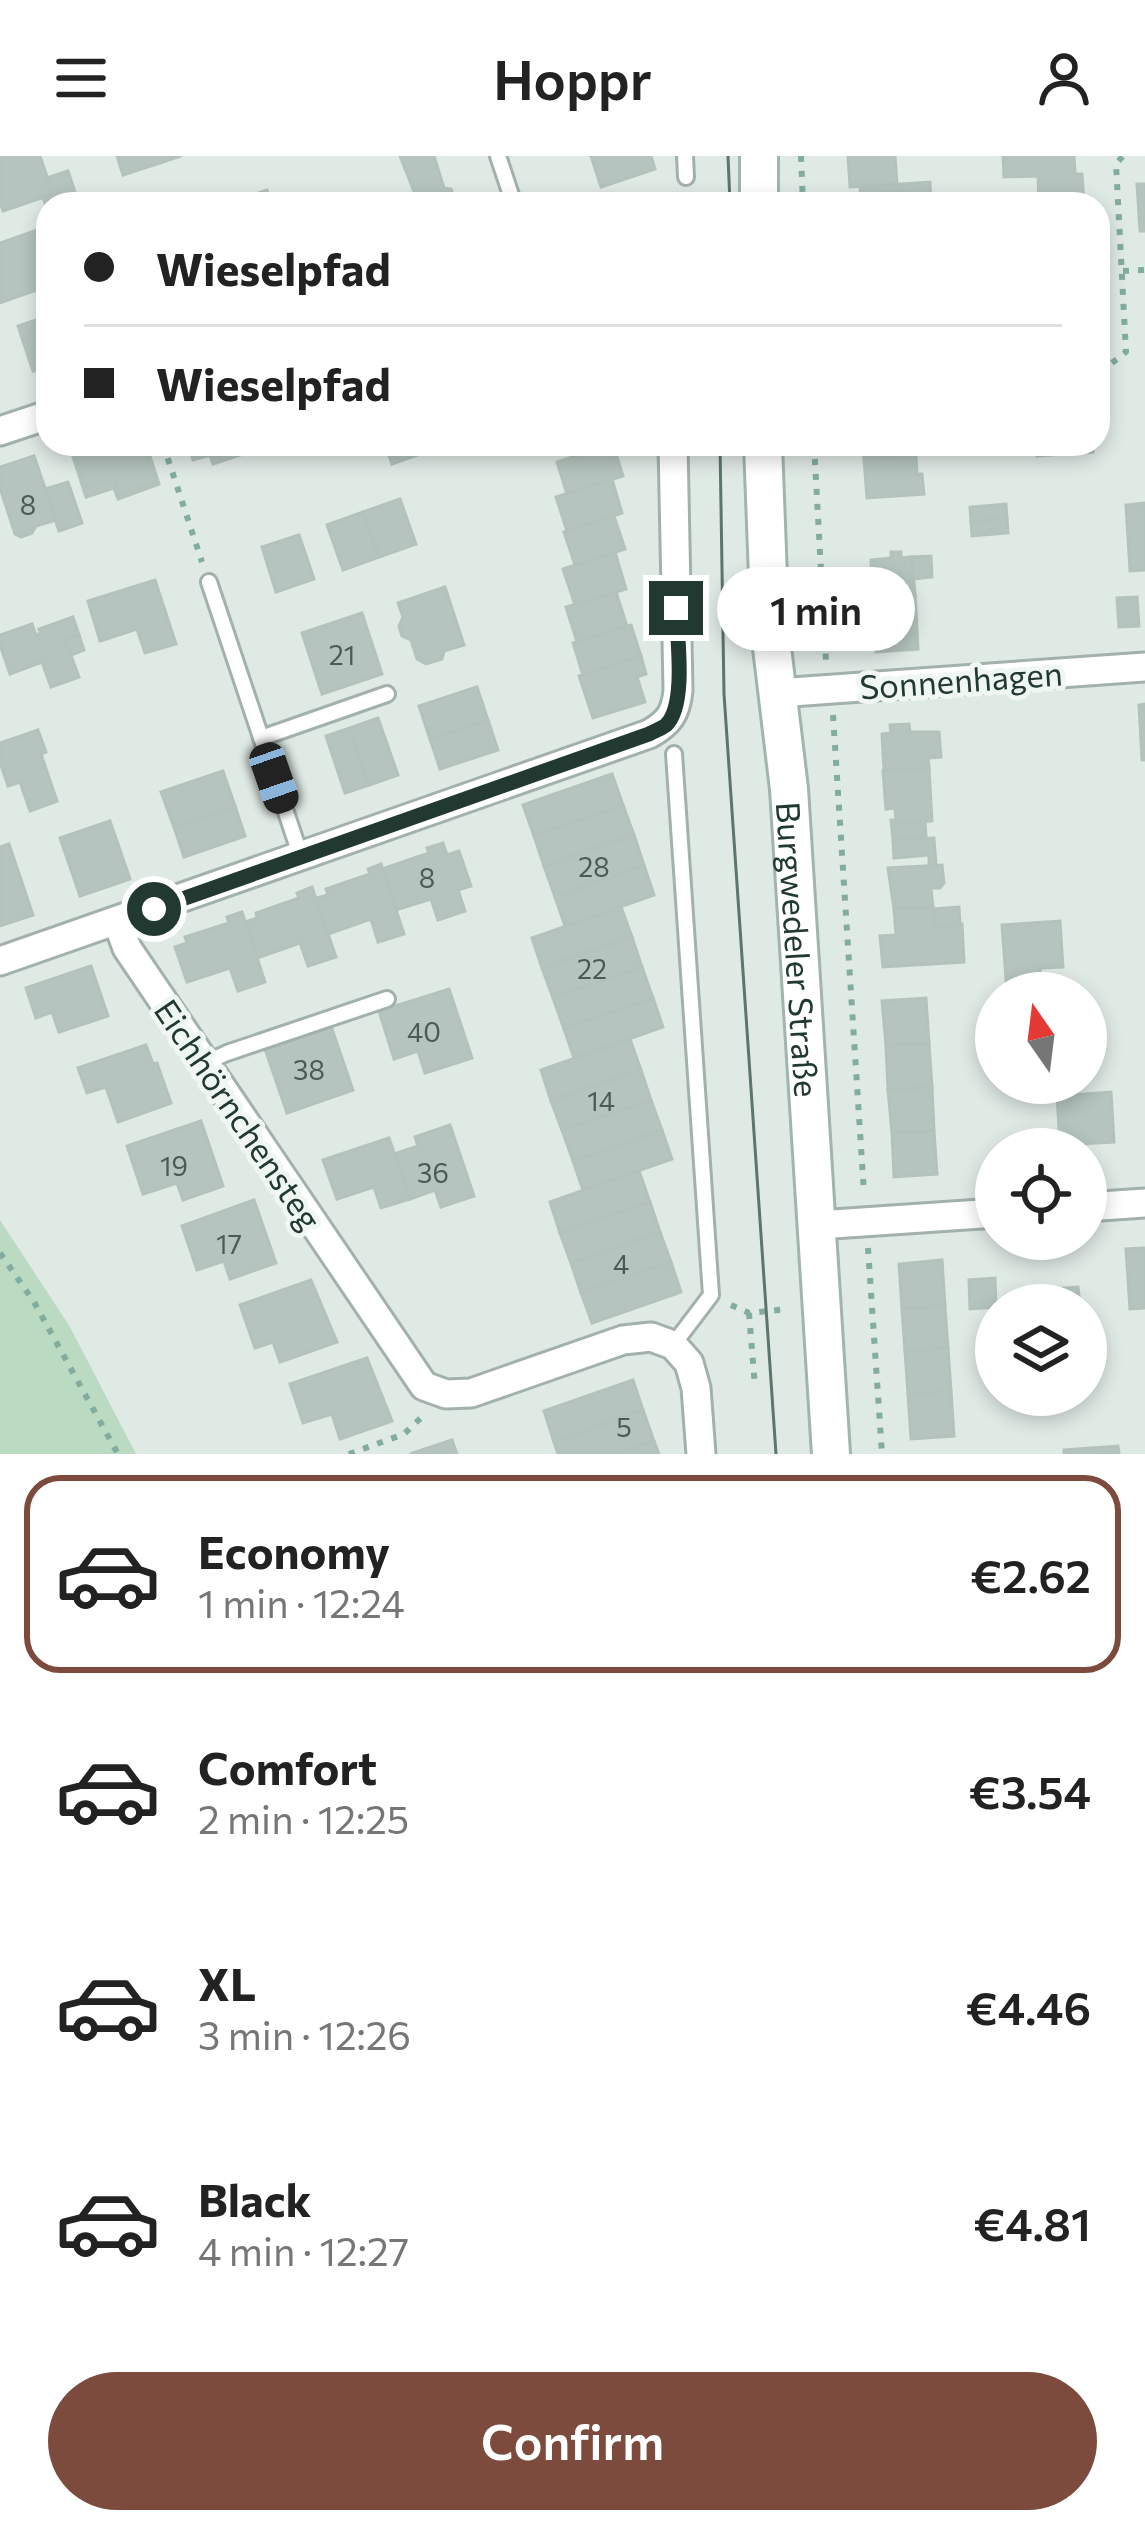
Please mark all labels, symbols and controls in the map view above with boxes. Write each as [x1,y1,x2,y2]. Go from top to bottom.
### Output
icon: menu [48,45,114,111]
text: Hoppr [493,45,652,111]
icon: person [1031,45,1097,111]
text: Wieselpfad [156,240,391,295]
text: Wieselpfad [156,355,391,410]
house number: 8 [20,488,36,521]
callout: 1 min [718,566,916,650]
route end [649,581,703,635]
text: 1 min [770,585,862,633]
house number: 21 [329,638,355,671]
street label: Sonnenhagen [858,651,1064,707]
car [245,738,303,818]
street label: Burgwedeler Straße [769,800,829,1098]
house number: 28 [578,850,610,883]
house number: 8 [419,861,435,894]
route start [127,882,181,936]
house number: 22 [577,952,607,985]
north arrow [975,972,1107,1104]
map controls [975,972,1107,1416]
street label: Eichhörnchensteg [147,991,331,1237]
house number: 40 [407,1015,441,1048]
house number: 38 [293,1053,325,1086]
house number: 14 [587,1084,615,1117]
button: locate [975,1128,1107,1260]
house number: 19 [160,1149,188,1182]
house number: 36 [417,1156,449,1189]
house number: 17 [216,1227,242,1260]
house number: 4 [613,1247,629,1280]
button: layers [975,1284,1107,1416]
house number: 5 [616,1410,632,1443]
icon: car [54,1520,162,1628]
text: Economy [198,1523,390,1578]
text: €2.62 [970,1547,1091,1602]
text: 1 min · 12:24 [198,1578,405,1626]
icon: car [54,1736,162,1844]
text: Comfort [198,1739,377,1794]
text: €3.54 [969,1763,1091,1818]
text: 2 min · 12:25 [198,1794,409,1842]
icon: car [54,1952,162,2060]
text: XL [198,1955,256,2010]
text: €4.46 [966,1979,1091,2034]
text: 3 min · 12:26 [198,2010,411,2058]
icon: car [54,2168,162,2276]
text: Black [198,2171,311,2226]
text: €4.81 [974,2195,1091,2250]
text: 4 min · 12:27 [198,2226,409,2274]
button: Confirm [48,2372,1097,2510]

